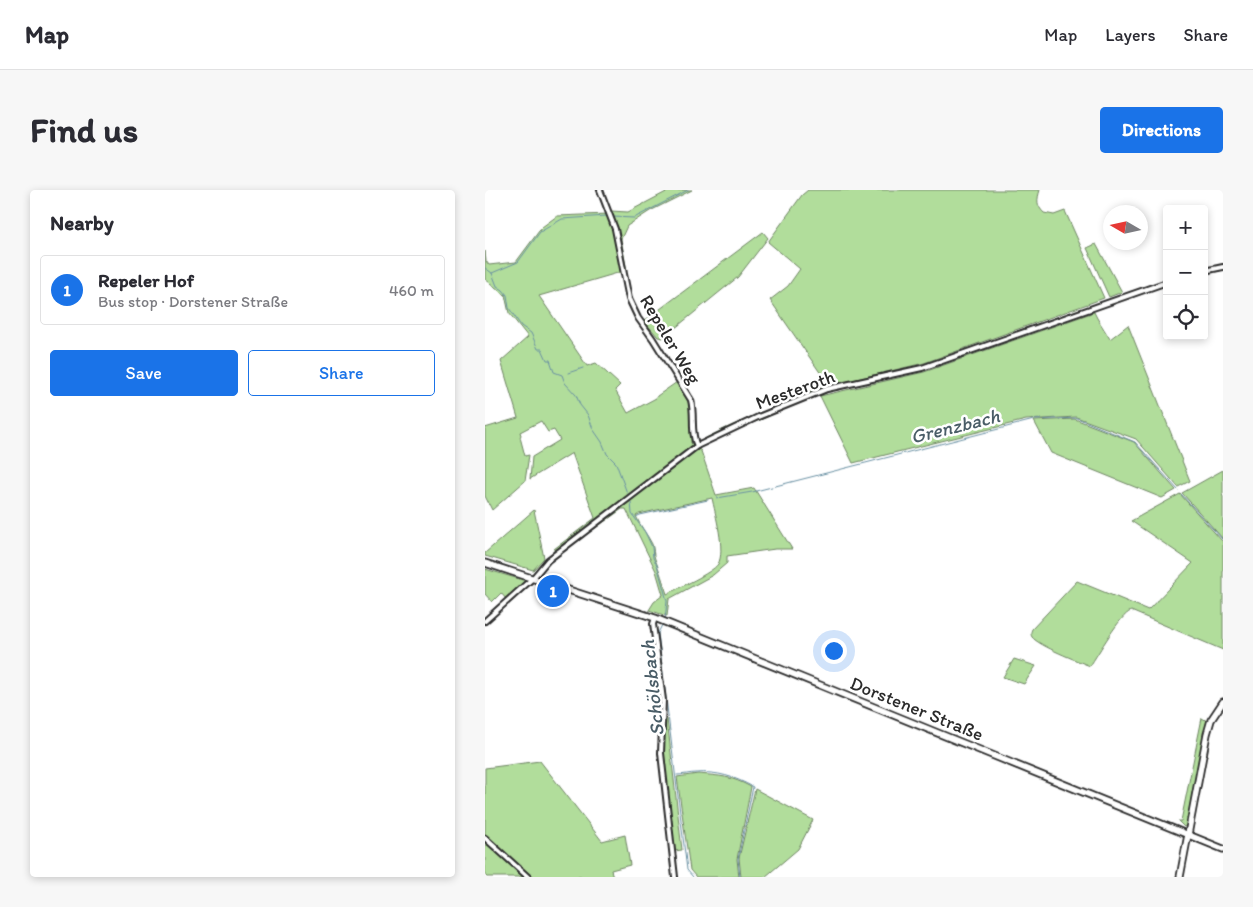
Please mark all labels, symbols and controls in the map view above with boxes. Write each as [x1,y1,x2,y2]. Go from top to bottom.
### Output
text: Map [25,20,69,49]
text: Map [1044,24,1077,46]
text: Layers [1105,24,1155,46]
text: Share [1183,24,1228,46]
button: Directions [1100,107,1223,153]
text: Find us [30,109,138,151]
north arrow [1103,205,1148,250]
map controls [1163,205,1208,340]
button: + [1163,205,1208,250]
text: Nearby [50,210,114,235]
button: − [1163,250,1208,295]
text: Repeler Hof [98,269,194,292]
text: 1 [63,281,71,300]
text: 460 m [389,281,434,300]
street label: Repeler Weg [635,290,706,388]
text: Bus stop · Dorstener Straße [98,292,288,311]
button: locate [1163,295,1208,340]
button: Save [50,350,238,396]
button: Share [248,350,435,396]
street label: Mesteroth [752,364,838,414]
water label: Grenzbach [908,403,1002,449]
pin: 1 [537,572,569,610]
water label: Schölsbach [635,638,669,737]
your location [821,638,847,664]
street label: Dorstener Straße [847,671,987,746]

